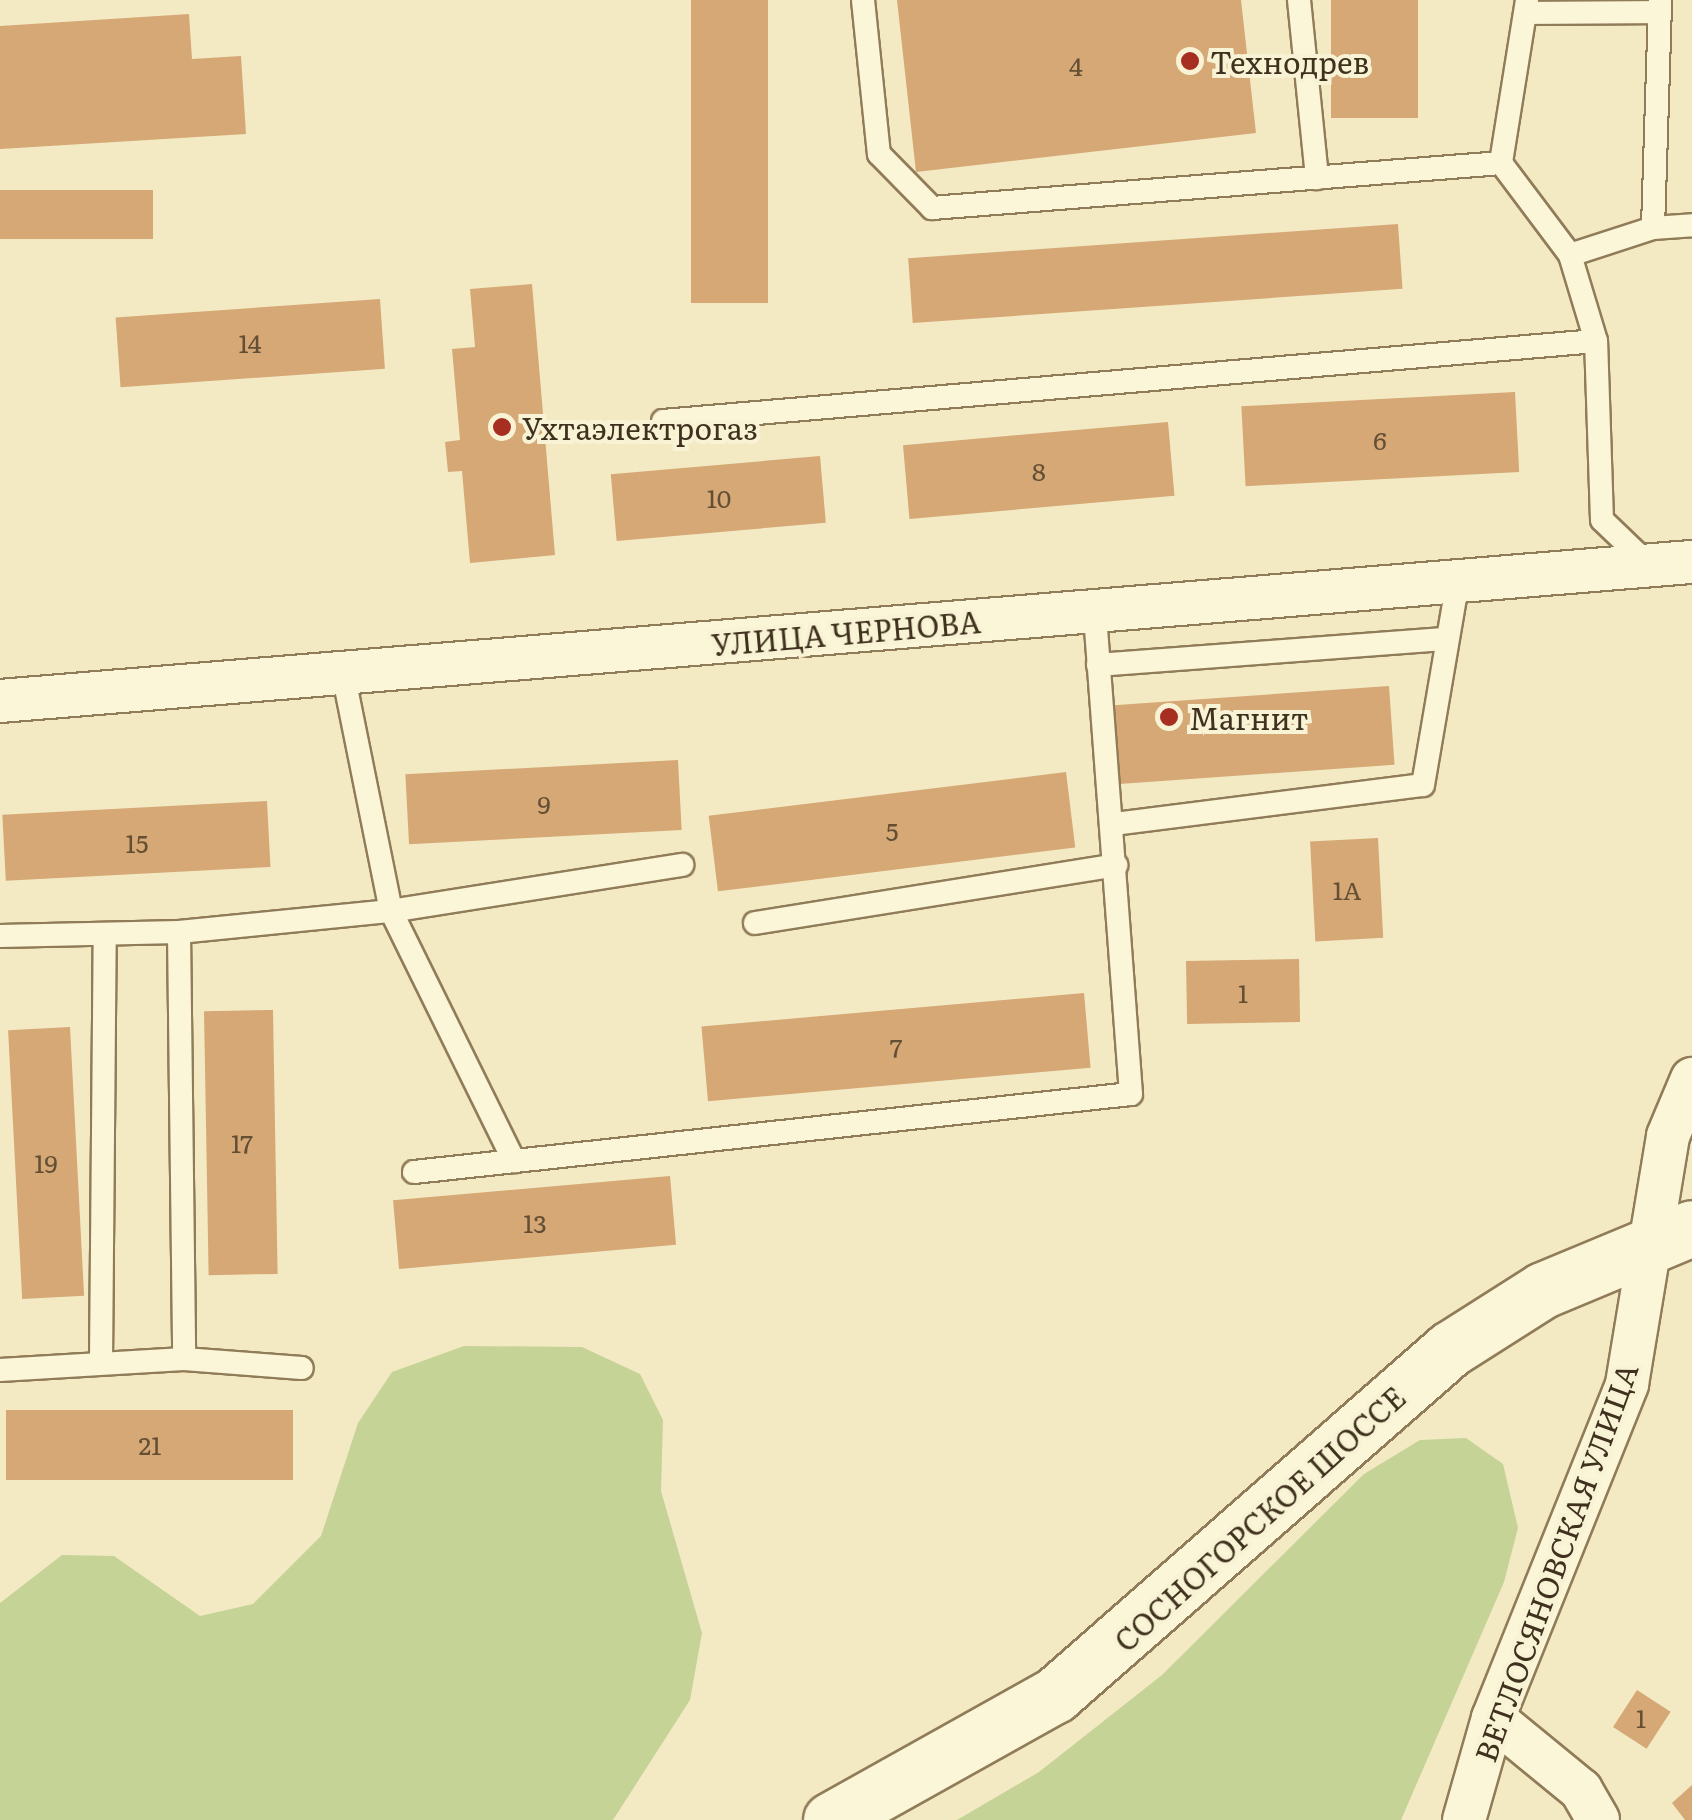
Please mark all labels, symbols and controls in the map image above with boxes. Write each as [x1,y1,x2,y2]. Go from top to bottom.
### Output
place label: Технодрев [1210,43,1369,79]
marker: Технодрев [1179,50,1201,72]
house number: 4 [1069,51,1083,81]
house number: 14 [239,328,261,358]
place label: Ухтаэлектрогаз [522,409,758,445]
marker: Ухтаэлектрогаз [491,416,513,438]
house number: 6 [1373,425,1387,455]
house number: 8 [1032,456,1046,486]
house number: 10 [707,483,731,513]
street label: УЛИЦА ЧЕРНОВА [710,602,982,662]
place label: Магнит [1189,699,1308,735]
marker: Магнит [1158,706,1180,728]
house number: 9 [537,789,551,819]
house number: 5 [886,816,898,846]
house number: 15 [126,828,148,858]
house number: 1А [1333,875,1361,905]
house number: 1 [1238,978,1248,1008]
house number: 7 [890,1032,902,1062]
house number: 17 [231,1128,253,1158]
house number: 19 [34,1148,58,1178]
house number: 13 [523,1208,547,1238]
street label: ВЕТЛОСЯНОВСКАЯ УЛИЦА [1466,1358,1644,1766]
street label: СОСНОГОРСКОЕ ШОССЕ [1106,1378,1412,1658]
house number: 21 [139,1430,161,1460]
house number: 1 [1636,1703,1646,1733]

